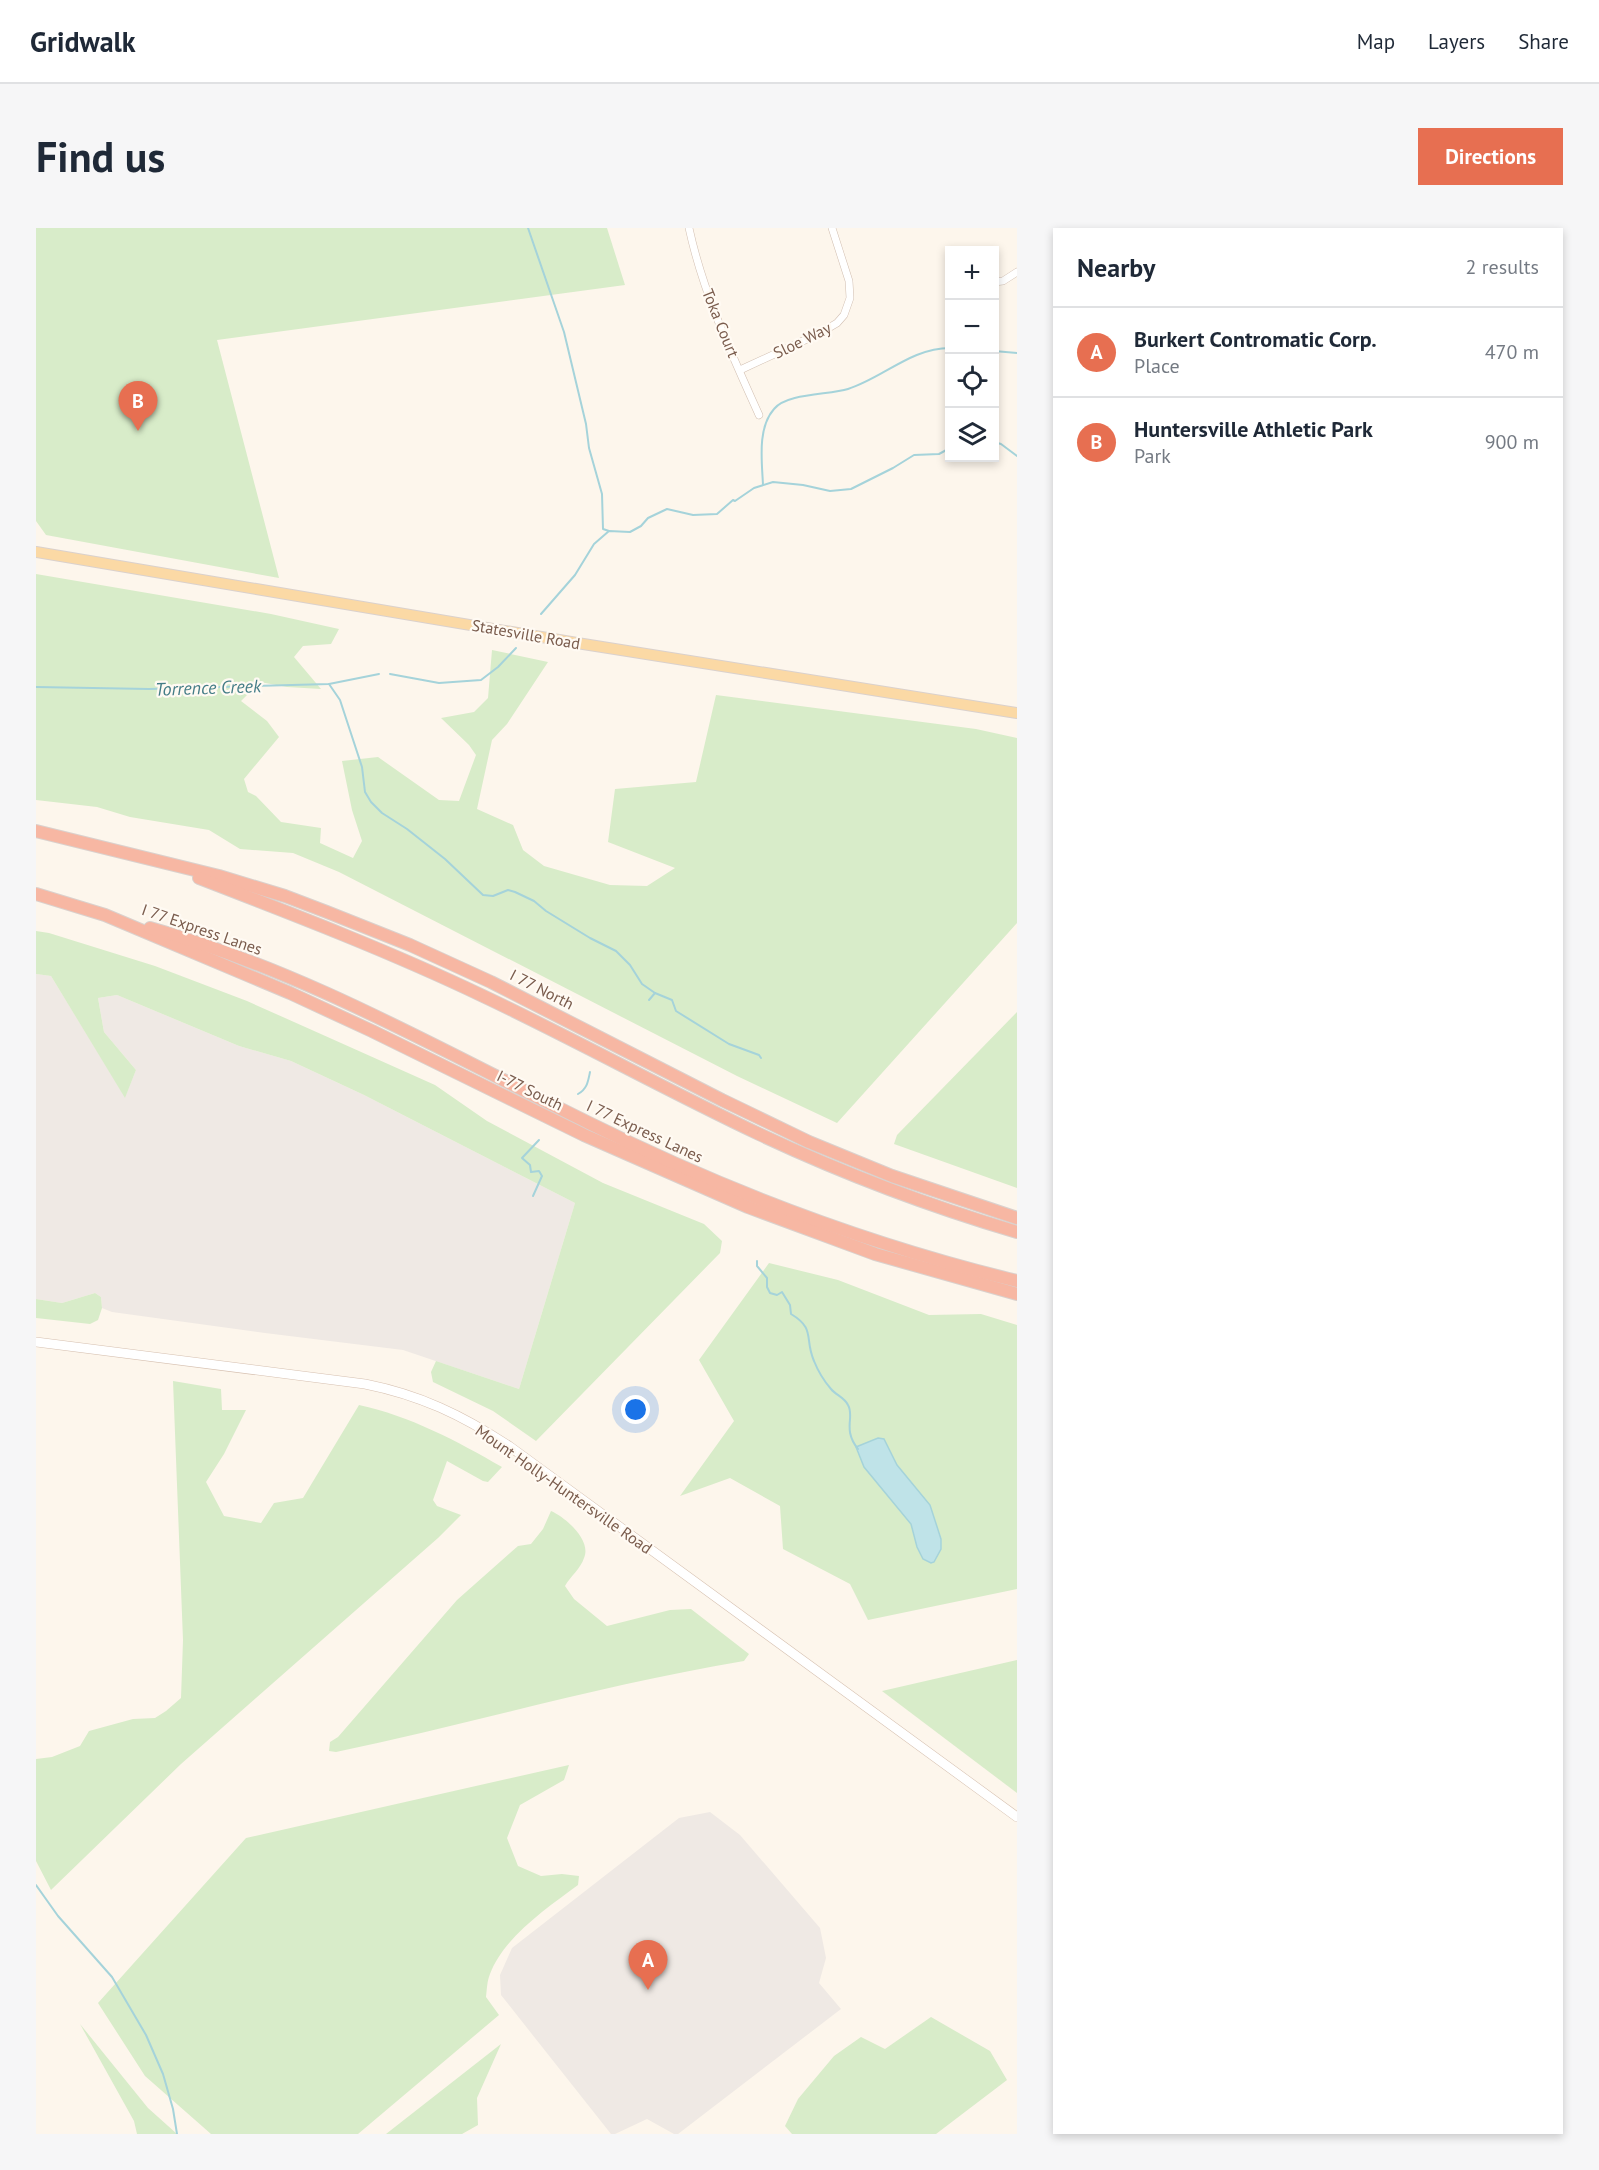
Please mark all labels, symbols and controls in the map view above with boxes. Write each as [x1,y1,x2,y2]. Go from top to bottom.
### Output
text: Gridwalk [30,23,136,60]
text: Map [1357,28,1395,55]
text: Layers [1428,28,1485,55]
text: Share [1518,28,1569,55]
button: Directions [1418,128,1563,185]
text: Find us [36,129,165,184]
map controls [945,246,999,462]
button: + [945,246,999,300]
text: Nearby [1077,251,1155,284]
text: 2 results [1466,254,1539,280]
street label: Toka Court [698,286,744,361]
button: − [945,300,999,354]
street label: Sloe Way [770,317,835,363]
text: Burkert Contromatic Corp. [1134,325,1377,353]
text: A [1090,339,1103,365]
text: 470 m [1485,339,1539,365]
text: Place [1134,353,1180,379]
button: locate [945,354,999,408]
pin: B [118,382,158,431]
button: layers [945,408,999,462]
text: Huntersville Athletic Park [1134,415,1373,443]
text: B [1091,429,1102,455]
text: 900 m [1485,429,1539,455]
text: Park [1134,443,1171,469]
street label: Statesville Road [470,615,582,653]
water label: Torrence Creek [155,674,262,701]
street label: I 77 Express Lanes [139,899,265,959]
street label: I 77 North [507,964,577,1014]
street label: I-77 South [494,1065,566,1115]
street label: I 77 Express Lanes [584,1095,707,1167]
your location [621,1395,650,1424]
street label: Mount Holly-Huntersville Road [472,1420,656,1558]
pin: A [628,1940,668,1990]

